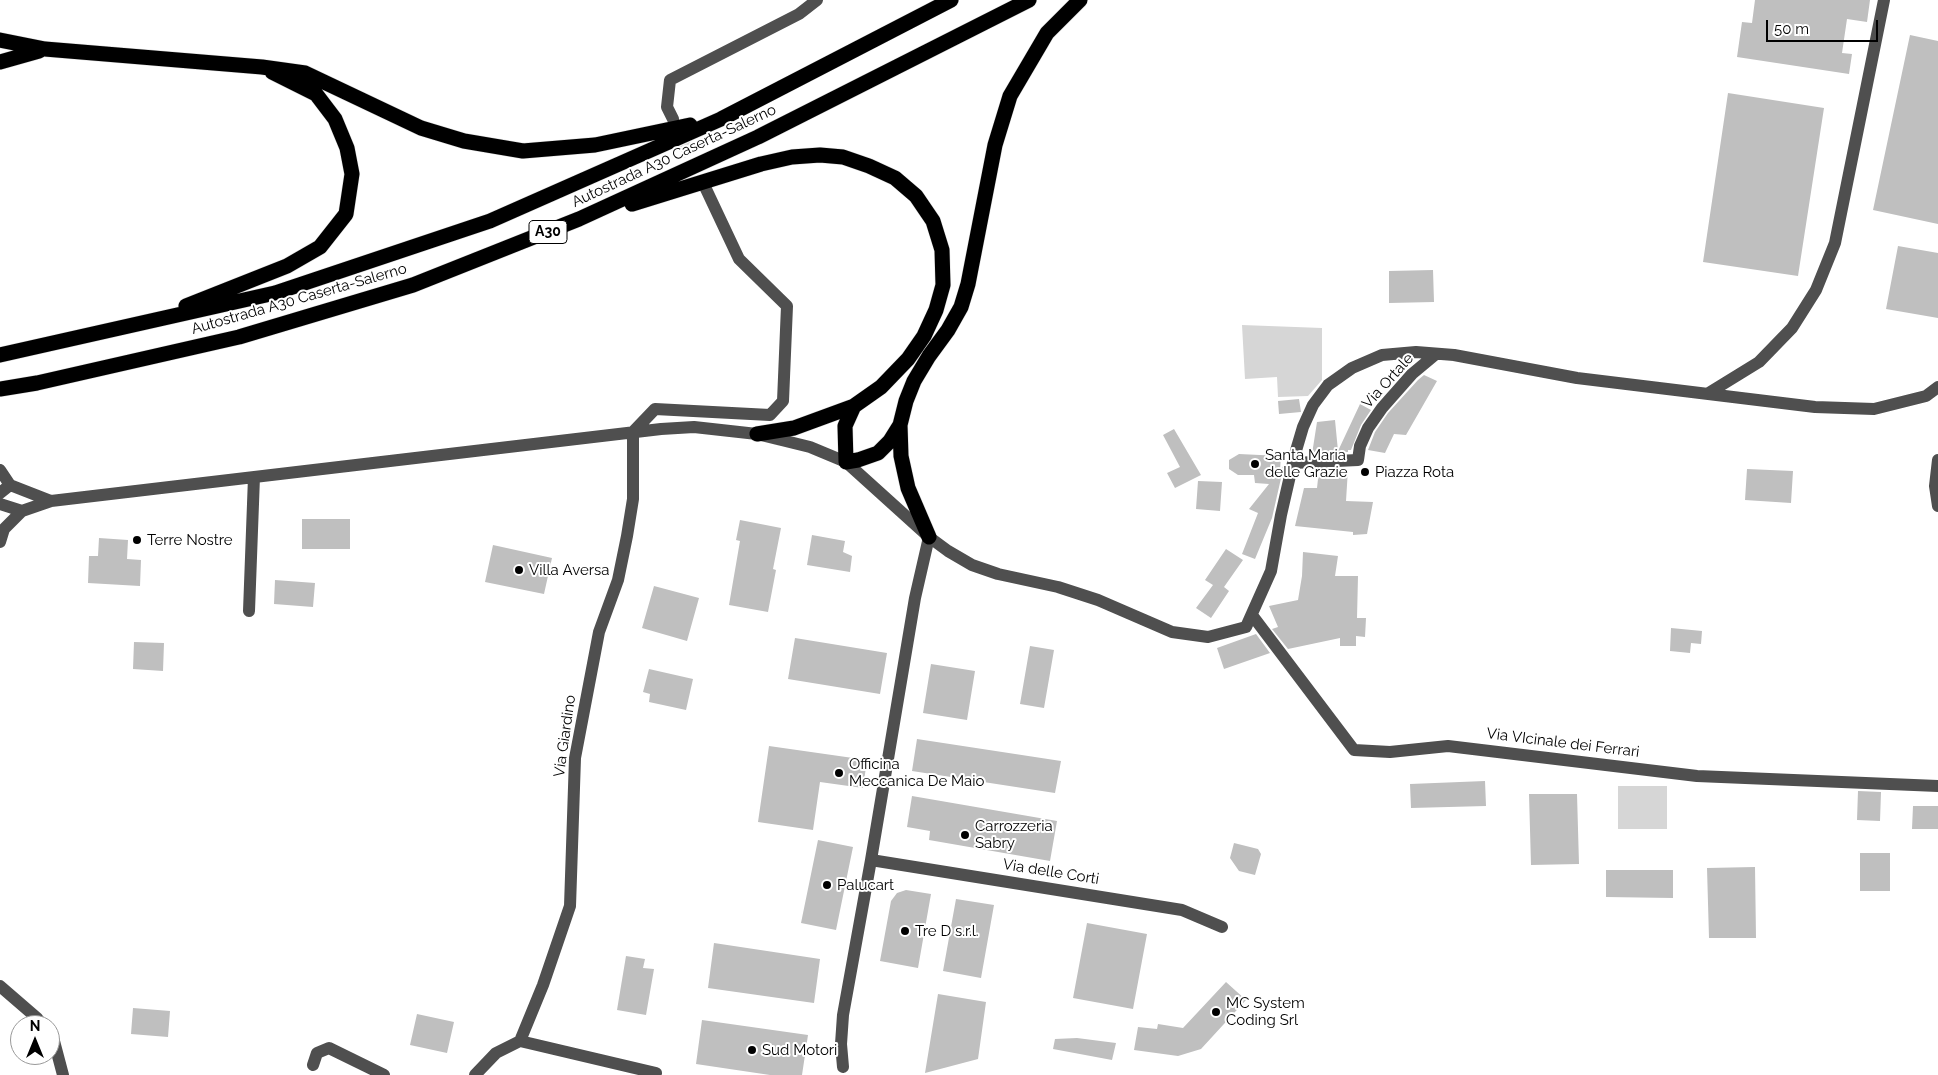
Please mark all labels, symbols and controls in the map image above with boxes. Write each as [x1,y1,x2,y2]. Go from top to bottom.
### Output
scale bar [1768,10,1880,42]
text: 50 m [1774,20,1809,38]
street label: Autostrada A30 Caserta-Salerno [569,101,779,211]
road number: A30 [529,220,567,243]
street label: Autostrada A30 Caserta-Salerno [189,260,409,338]
street label: Via Ortale [1359,350,1417,412]
place label: Santa Maria delle Grazie [1265,446,1348,481]
marker: Santa Maria delle Grazie [1249,458,1261,470]
place label: Piazza Rota [1375,463,1454,481]
marker: Piazza Rota [1359,466,1371,478]
place label: Terre Nostre [147,531,233,549]
marker: Terre Nostre [131,534,143,546]
place label: Villa Aversa [529,561,609,579]
marker: Villa Aversa [513,564,525,576]
street label: Via Giardino [550,694,580,778]
street label: Via VIcinale dei Ferrari [1485,725,1641,761]
place label: Officina Meccanica De Maio [849,755,984,790]
marker: Officina Meccanica De Maio [833,767,845,779]
place label: Carrozzeria Sabry [975,817,1053,852]
marker: Carrozzeria Sabry [959,829,971,841]
street label: Via delle Corti [1002,856,1100,888]
place label: Palucart [837,876,894,894]
marker: Palucart [821,879,833,891]
place label: Tre D s.r.l. [915,922,979,940]
marker: Tre D s.r.l. [899,925,911,937]
place label: MC System Coding Srl [1226,994,1305,1029]
marker: MC System Coding Srl [1210,1006,1222,1018]
north arrow [10,1015,60,1065]
text: N [30,1018,40,1034]
place label: Sud Motori [762,1041,837,1059]
marker: Sud Motori [746,1044,758,1056]

